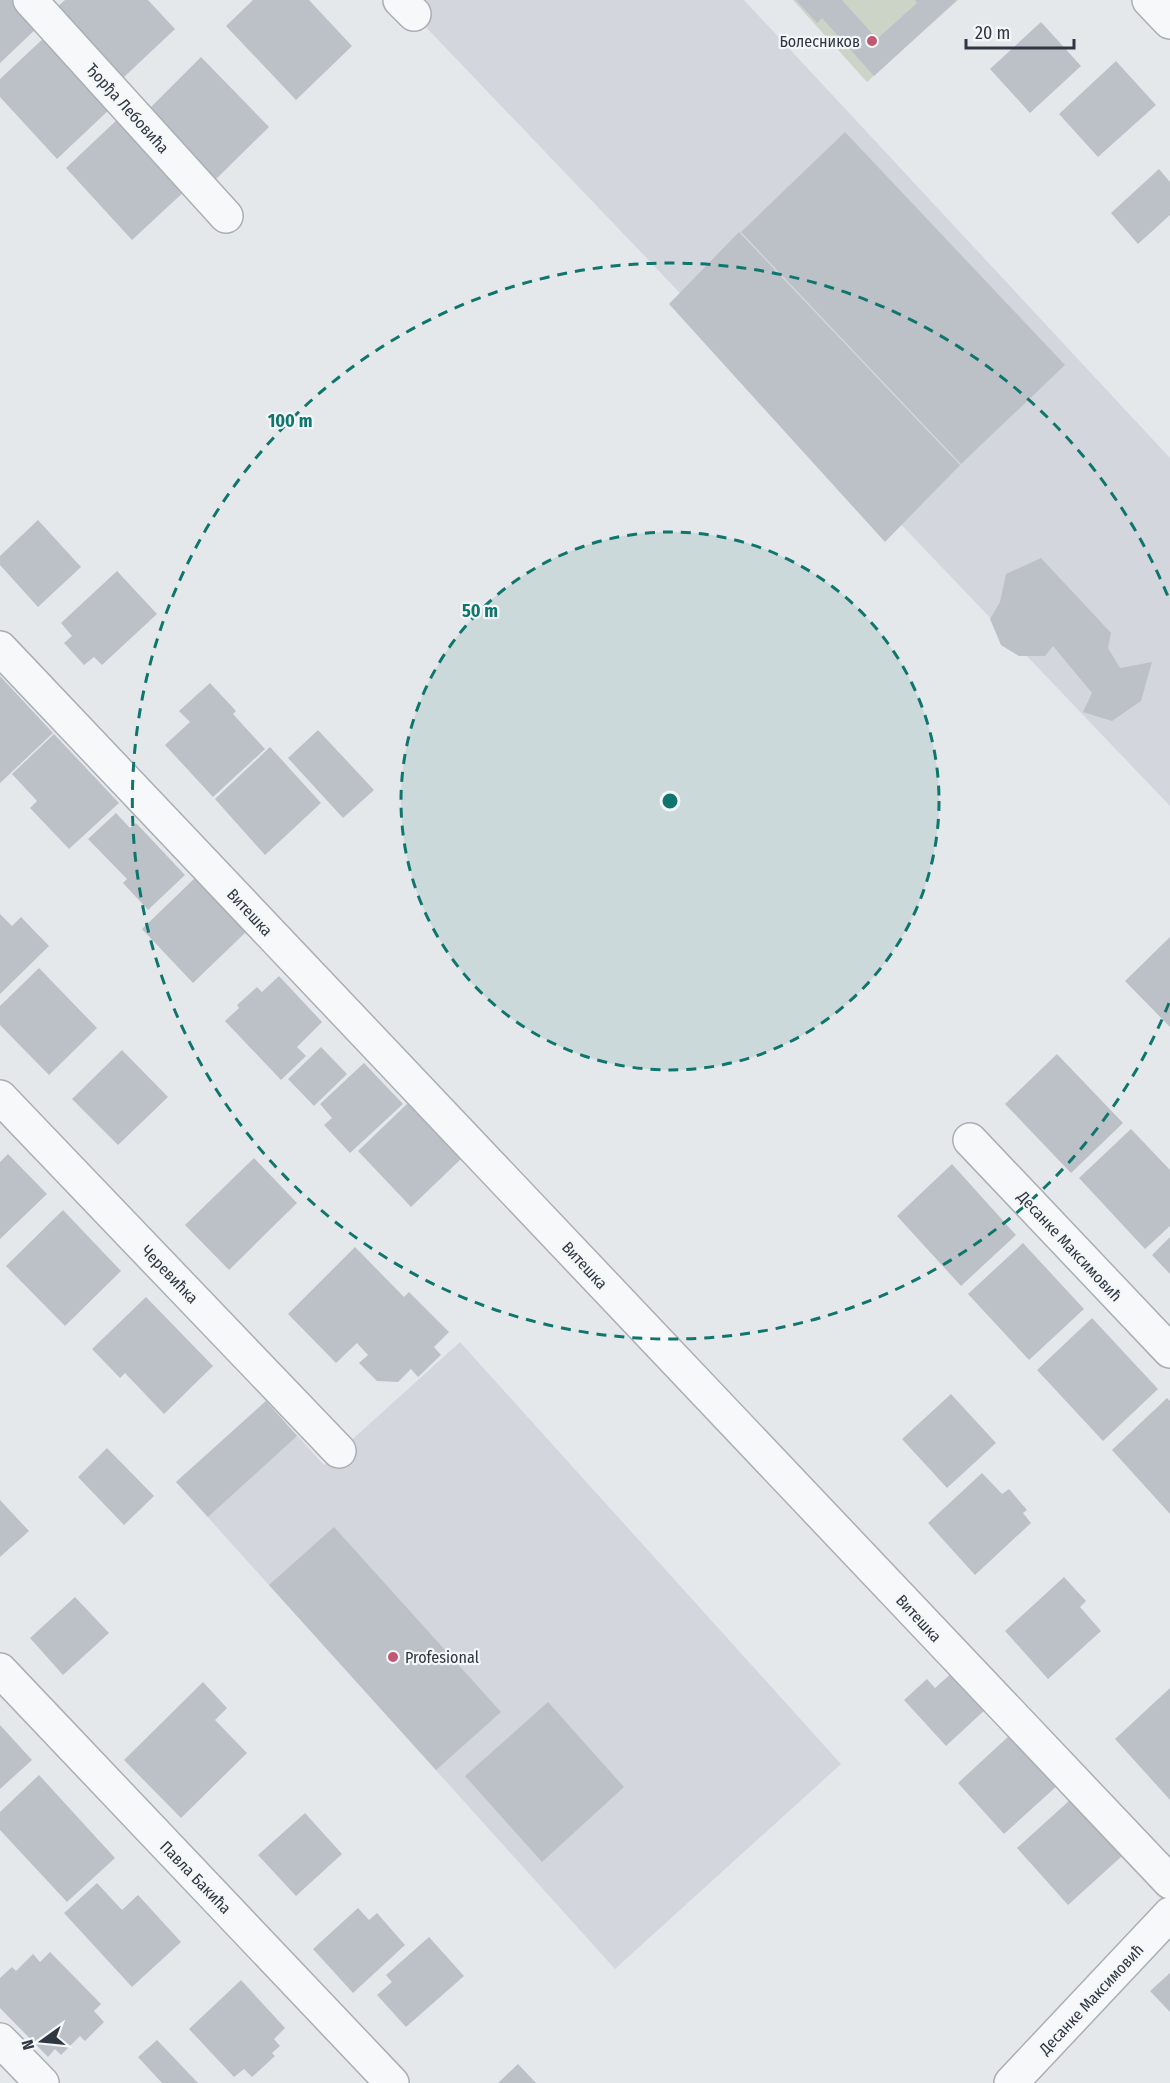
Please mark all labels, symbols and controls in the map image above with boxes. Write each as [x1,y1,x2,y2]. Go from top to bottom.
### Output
scale bar [966,12,1074,50]
text: 20 m [975,22,1010,44]
place label: Болесников [779,32,860,51]
marker: Болесников [865,34,879,48]
street label: Ђорђа Лебовића [82,59,173,157]
text: 100 m [268,410,312,432]
text: 50 m [462,600,498,622]
centre of rings [660,791,680,811]
street label: Витешка [223,885,276,940]
street label: Десанке Максимовић [1013,1186,1126,1306]
street label: Витешка [558,1238,611,1293]
street label: Черевићка [137,1241,202,1307]
street label: Витешка [892,1591,945,1646]
place label: Profesional [405,1648,479,1667]
marker: Profesional [386,1650,400,1664]
street label: Павла Бакића [156,1837,235,1918]
street label: Десанке Максимовић [1035,1940,1147,2059]
north arrow [12,2011,72,2071]
text: N [18,2038,38,2052]

